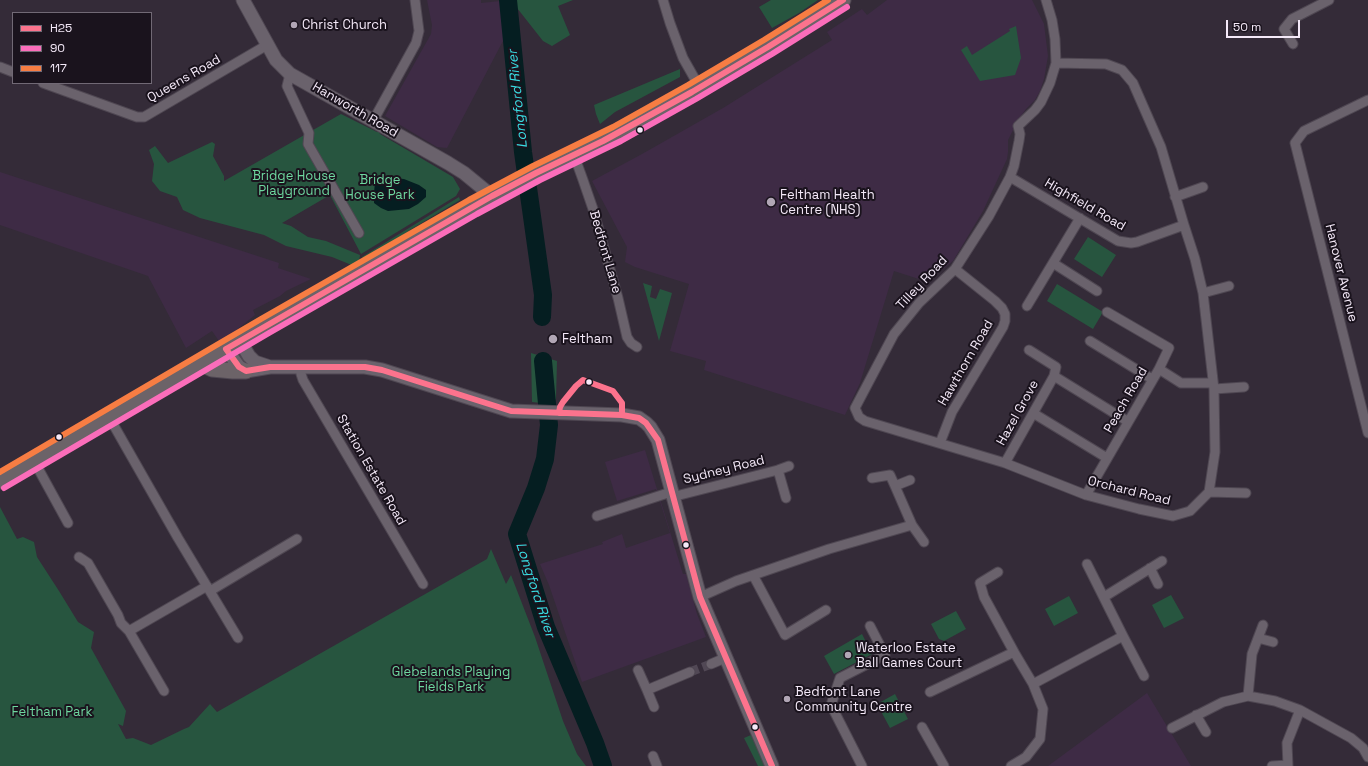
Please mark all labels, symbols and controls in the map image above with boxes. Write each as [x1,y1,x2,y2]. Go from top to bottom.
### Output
legend [12,12,152,84]
scale bar [1228,12,1302,38]
place label: Christ Church [302,17,387,33]
text: 50 m [1233,19,1261,35]
text: H25 [50,20,72,36]
marker: Christ Church [289,20,299,30]
text: 90 [50,40,65,56]
water label: Longford River [504,49,532,149]
street label: Queens Road [145,52,223,106]
text: 117 [50,60,67,76]
street label: Hanworth Road [309,79,401,141]
unlabelled marker [635,125,645,135]
park label: Bridge House Playground [252,168,336,199]
park label: Bridge House Park [345,172,415,203]
street label: Highfield Road [1042,176,1128,234]
place label: Feltham Health Centre (NHS) [780,187,875,218]
marker: Feltham Health Centre (NHS) [765,196,777,208]
street label: Bedfont Lane [586,209,624,295]
street label: Hanover Avenue [1321,222,1361,324]
street label: Tilley Road [893,253,951,313]
street label: Hawthorn Road [935,317,997,409]
place label: Feltham [562,331,612,347]
marker: Feltham [547,333,559,345]
street label: Peach Road [1101,364,1151,436]
unlabelled marker [584,377,594,387]
street label: Hazel Grove [994,378,1042,448]
street label: Station Estate Road [333,412,409,528]
unlabelled marker [54,432,64,442]
street label: Sydney Road [682,452,766,488]
street label: Orchard Road [1086,473,1172,509]
water label: Longford River [512,540,558,640]
unlabelled marker [681,540,691,550]
place label: Waterloo Estate Ball Games Court [856,640,962,671]
marker: Waterloo Estate Ball Games Court [843,650,853,660]
park label: Glebelands Playing Fields Park [392,664,510,695]
place label: Bedfont Lane Community Centre [795,684,912,715]
marker: Bedfont Lane Community Centre [782,694,792,704]
park label: Feltham Park [12,704,92,720]
unlabelled marker [750,722,760,732]

